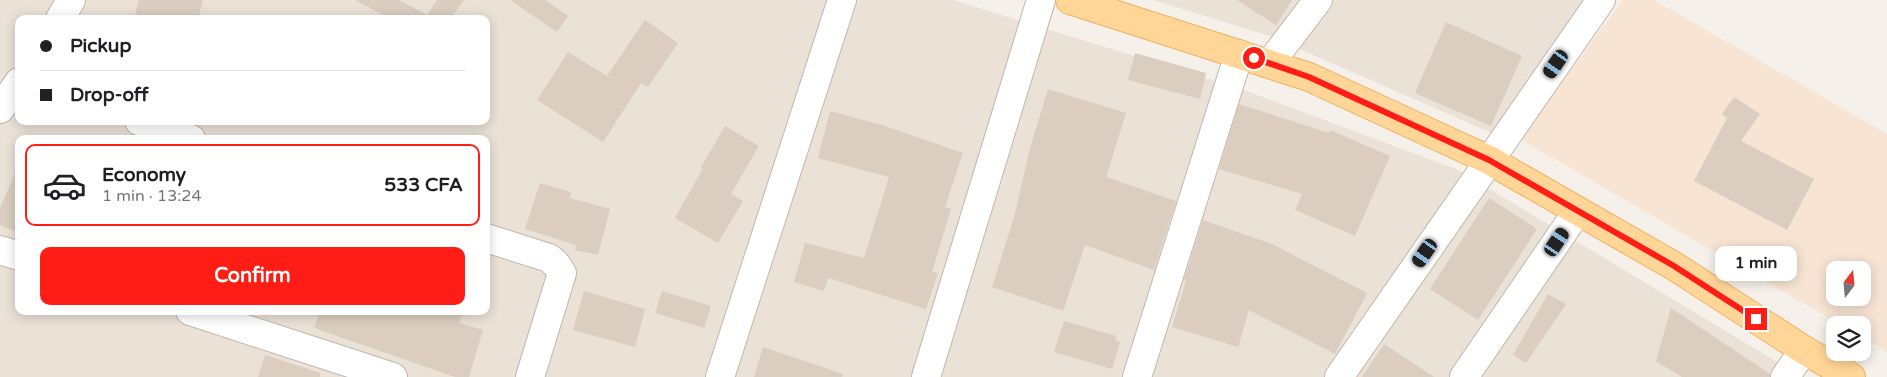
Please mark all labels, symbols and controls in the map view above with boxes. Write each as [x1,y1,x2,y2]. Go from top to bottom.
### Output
text: Pickup [70,35,131,57]
route start [1243,47,1265,69]
car [1541,47,1570,81]
text: Drop-off [70,84,149,106]
icon: car [42,163,87,208]
text: Economy [102,164,186,186]
text: 533 CFA [384,174,463,196]
text: 1 min · 13:24 [102,186,201,206]
car [1542,225,1571,259]
car [1410,236,1439,270]
callout: 1 min [1715,246,1797,282]
button: Confirm [40,247,465,305]
text: 1 min [1735,253,1777,273]
north arrow [1826,261,1871,306]
map controls [1826,261,1871,361]
route end [1745,308,1767,330]
button: layers [1826,316,1871,361]

